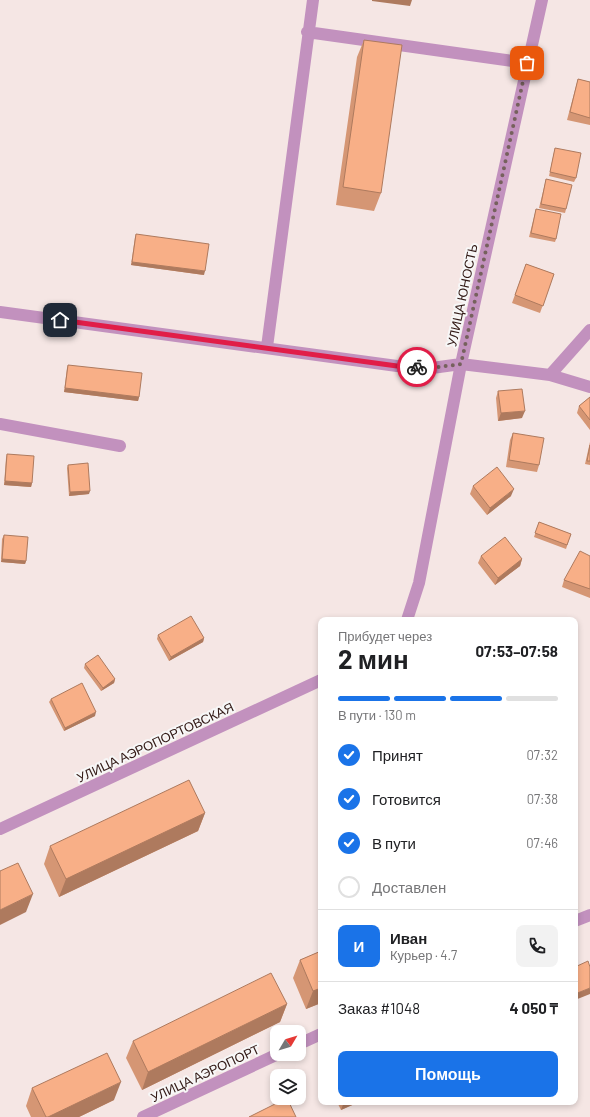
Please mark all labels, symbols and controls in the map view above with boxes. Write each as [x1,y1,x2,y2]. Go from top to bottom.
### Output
pin [510,46,544,80]
icon: bag [516,52,538,74]
street label: УЛИЦА ЮНОСТЬ [443,242,481,348]
pin [43,303,77,337]
icon: home [49,309,71,331]
courier [397,347,437,387]
icon: bike [406,356,428,378]
text: Прибудет через [338,628,432,644]
text: 07:53–07:58 [476,642,558,660]
text: 2 мин [338,643,409,674]
street label: УЛИЦА АЭРОПОРТОВСКАЯ [74,699,236,785]
text: В пути · 130 m [338,707,416,723]
icon: check [338,744,360,766]
text: Принят [372,746,423,764]
text: 07:32 [526,747,558,763]
icon: check [338,788,360,810]
text: Готовится [372,790,441,808]
text: 07:38 [527,791,558,807]
icon: check [338,832,360,854]
text: В пути [372,834,416,852]
text: 07:46 [526,835,558,851]
text: Доставлен [372,878,446,896]
button: phone [516,925,558,967]
text: Иван [390,929,427,947]
text: И [354,937,364,955]
text: Курьер · 4.7 [390,947,457,963]
text: Заказ #1048 [338,999,420,1017]
text: 4 050 ₸ [510,999,558,1017]
north arrow [270,1025,306,1061]
map controls [270,1025,306,1105]
street label: УЛИЦА АЭРОПОРТ [148,1041,262,1105]
button: Помощь [338,1051,558,1097]
button: layers [270,1069,306,1105]

